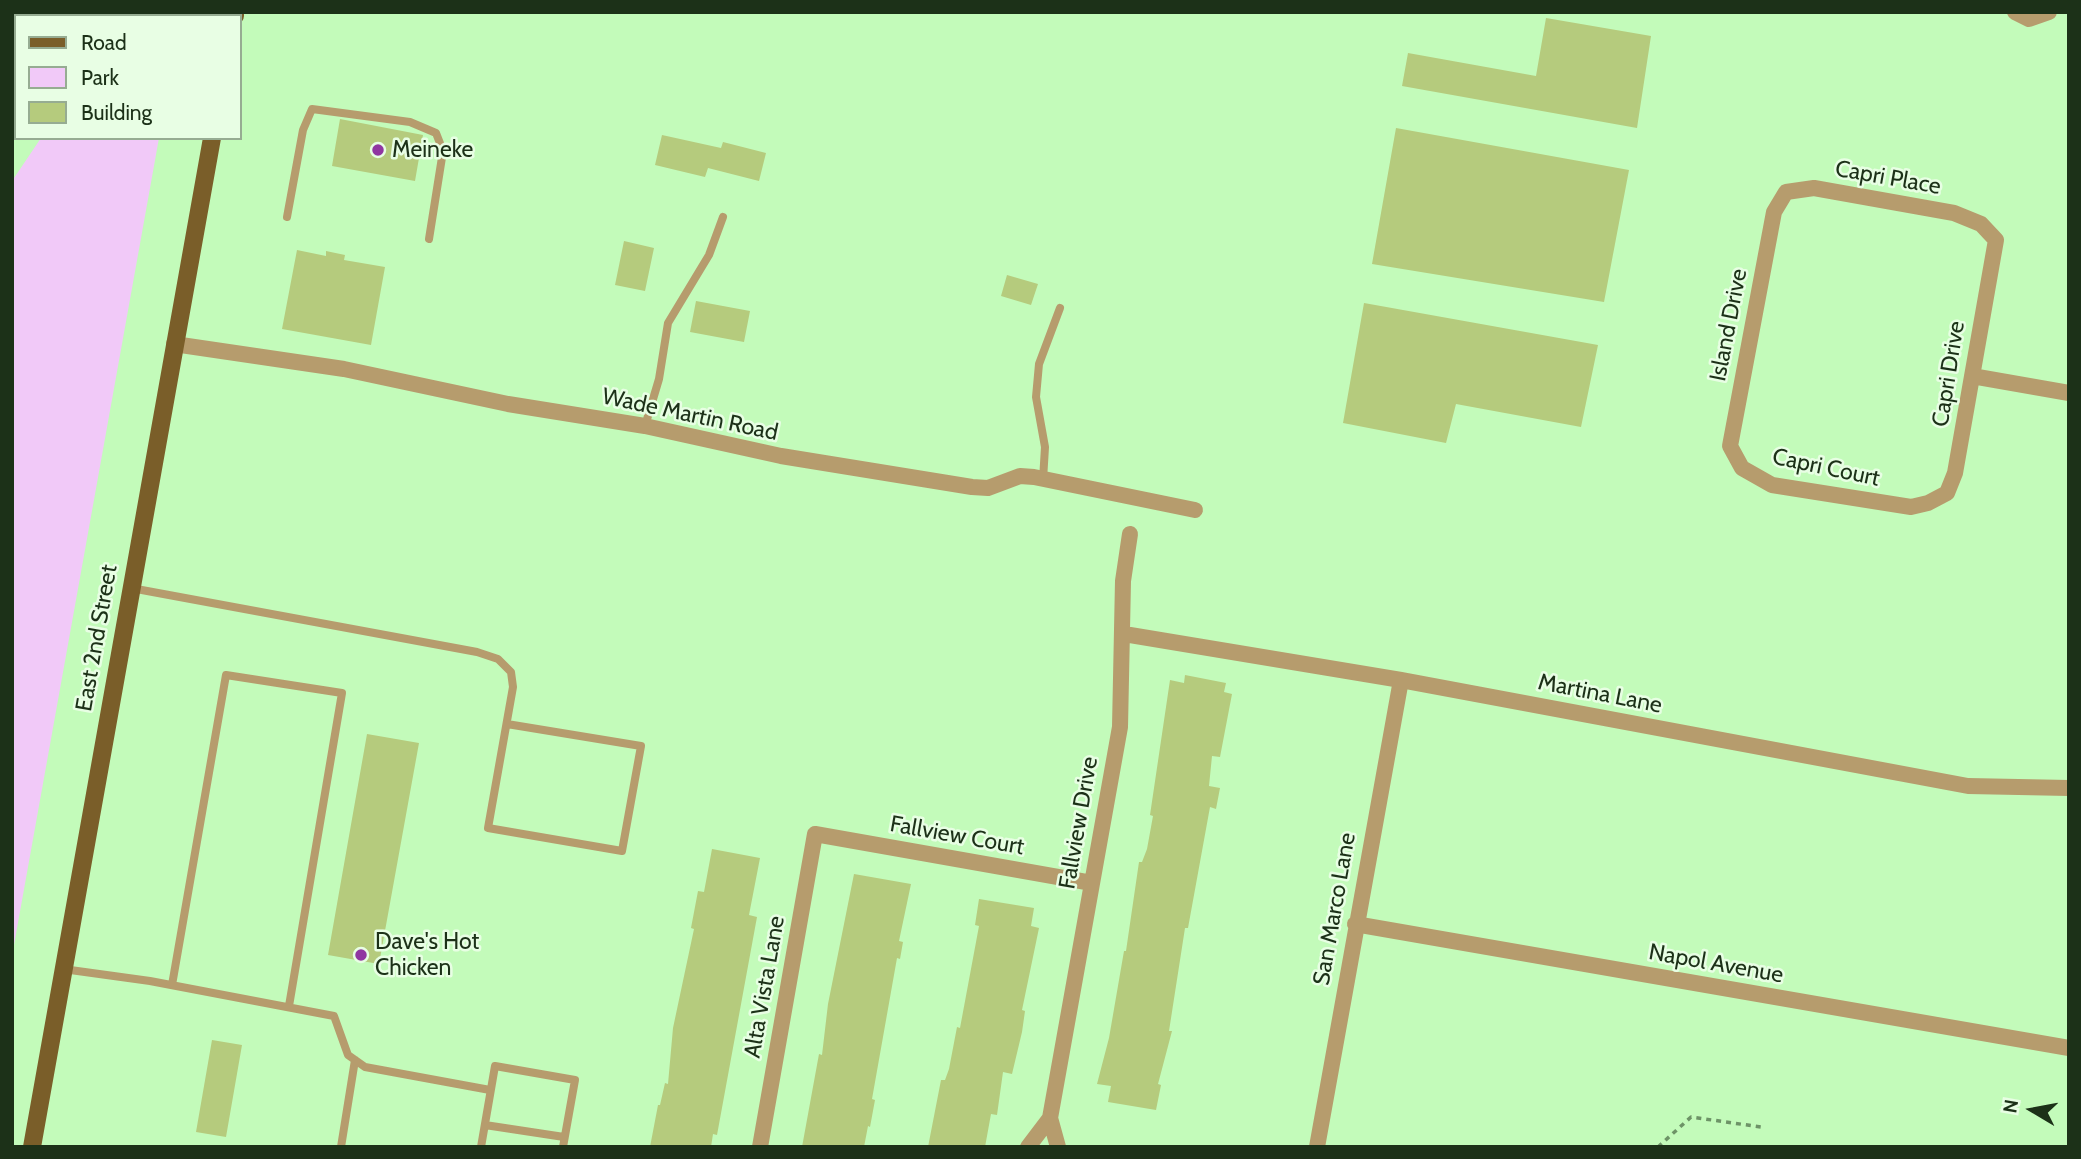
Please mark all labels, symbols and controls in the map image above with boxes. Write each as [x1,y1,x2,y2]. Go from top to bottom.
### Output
legend [14,14,242,140]
text: Road [81,30,127,55]
text: Park [81,65,119,90]
text: Building [81,100,152,125]
place label: Meineke [392,136,473,164]
marker: Meineke [370,142,386,158]
street label: Capri Place [1833,155,1943,201]
street label: Island Drive [1705,266,1753,384]
street label: Capri Drive [1927,319,1971,429]
street label: Wade Martin Road [600,383,780,447]
street label: Capri Court [1770,443,1882,493]
street label: East 2nd Street [71,563,123,713]
street label: Martina Lane [1536,668,1664,720]
street label: Fallview Drive [1054,755,1104,891]
street label: Fallview Court [888,811,1026,861]
street label: San Marco Lane [1308,831,1362,987]
street label: Alta Vista Lane [739,914,791,1060]
place label: Dave's Hot Chicken [375,928,479,982]
street label: Napol Avenue [1647,939,1785,989]
marker: Dave's Hot Chicken [353,947,369,963]
north arrow [1997,1075,2067,1145]
text: N [1998,1098,2023,1115]

